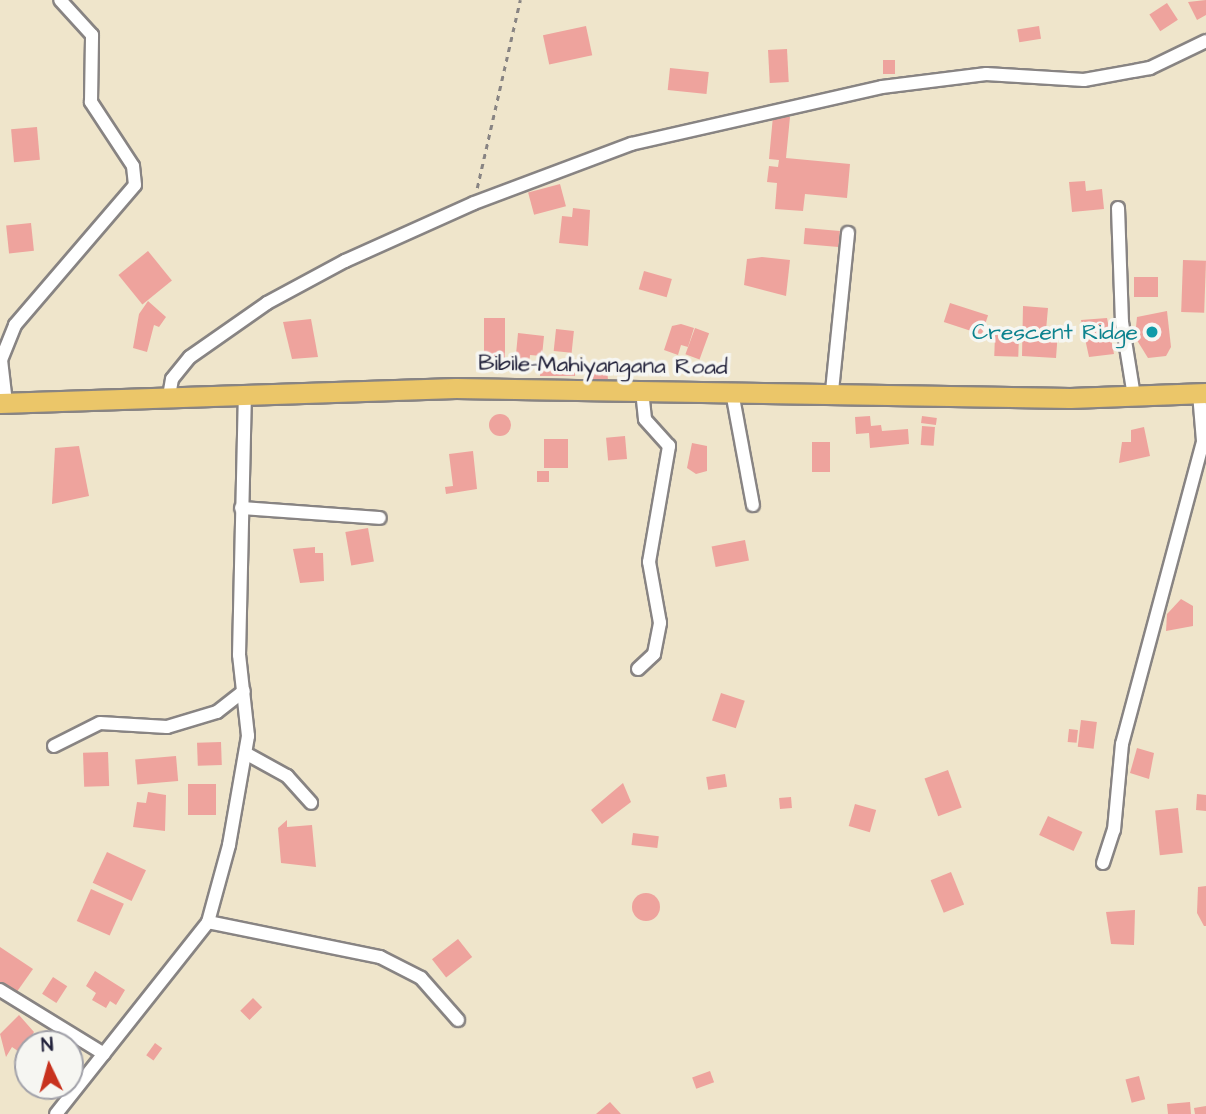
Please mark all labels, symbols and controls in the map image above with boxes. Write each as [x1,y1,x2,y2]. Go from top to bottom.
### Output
place label: Crescent Ridge [972,318,1138,346]
marker: Crescent Ridge [1144,324,1160,340]
street label: Bibile-Mahiyangana Road [478,349,728,381]
north arrow [14,1030,84,1100]
text: N [40,1032,54,1060]

